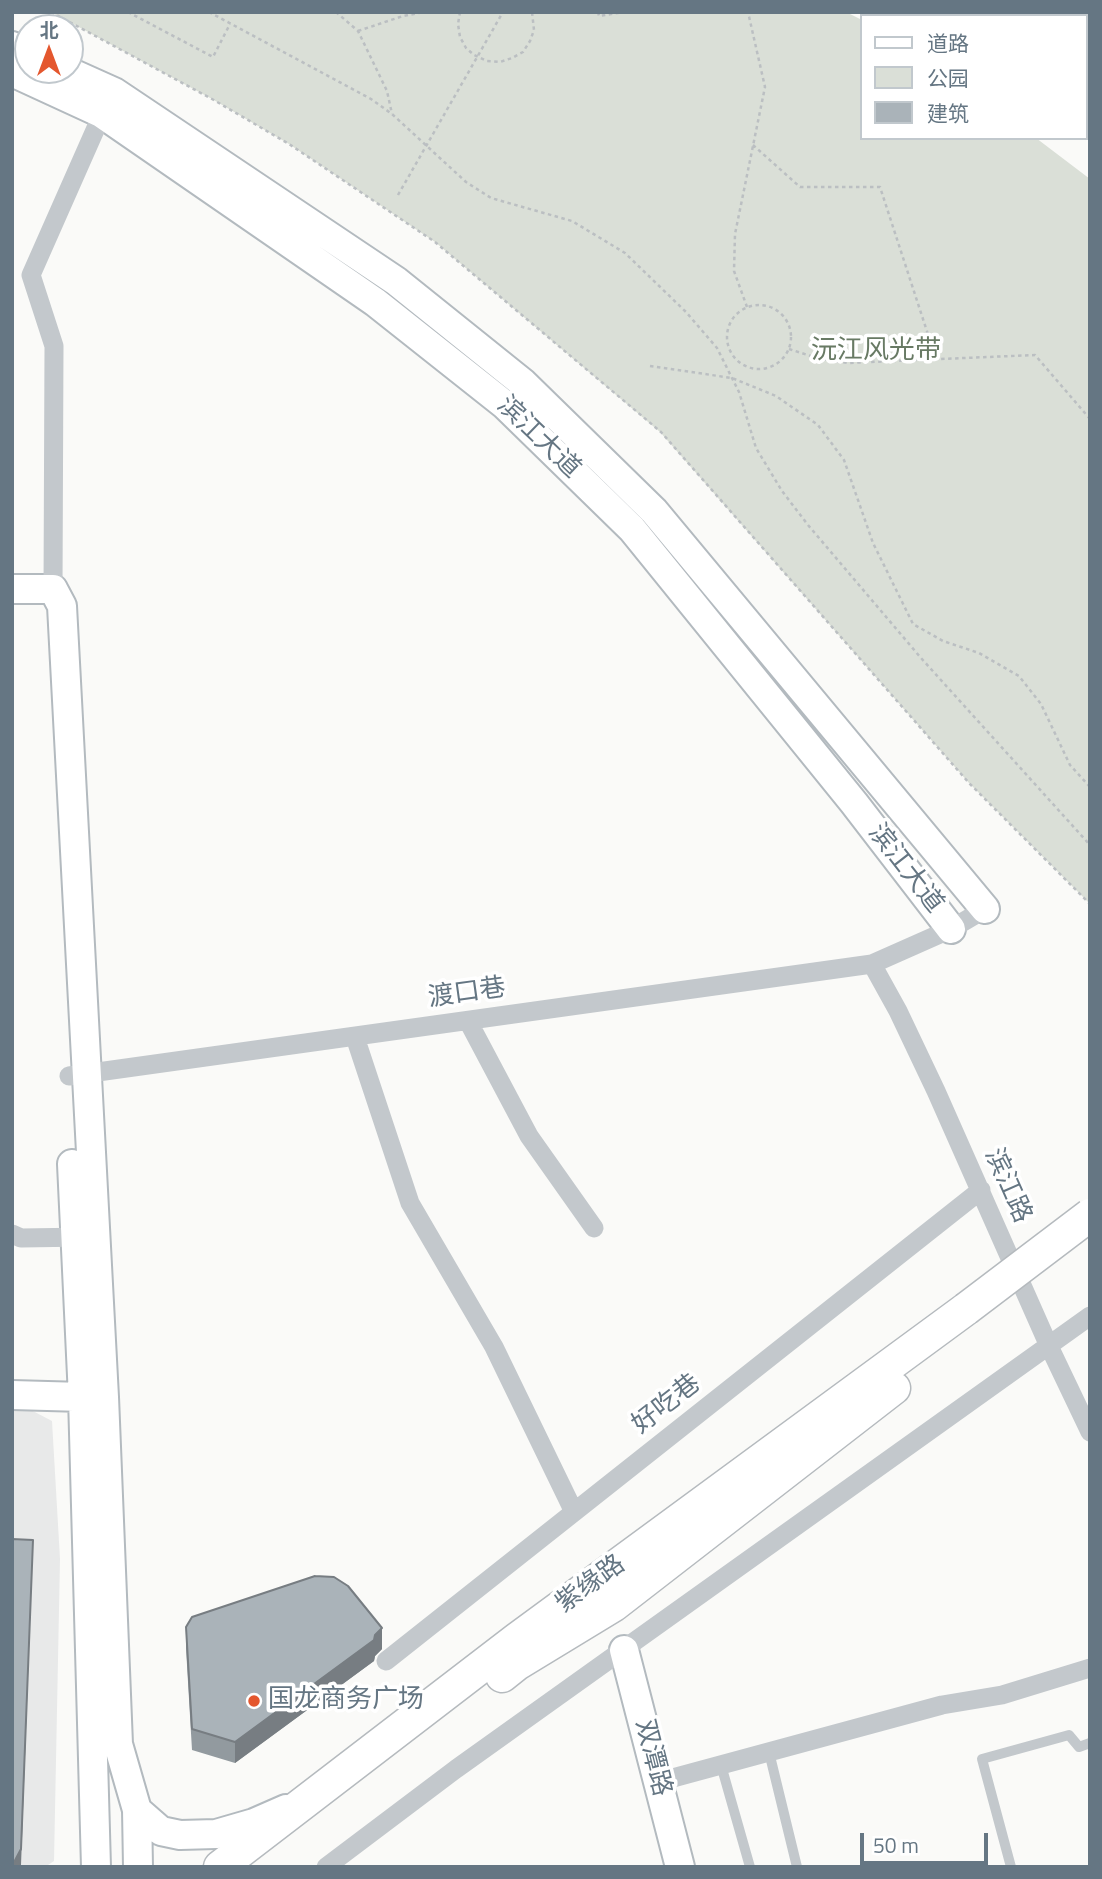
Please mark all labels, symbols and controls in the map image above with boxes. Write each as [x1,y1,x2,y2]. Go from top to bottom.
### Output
north arrow [14,14,84,84]
legend [860,14,1088,140]
text: 北 [39,15,59,44]
text: 道路 [927,27,969,59]
text: 公园 [927,62,969,94]
text: 建筑 [927,97,969,129]
park label: 沅江风光带 [811,336,941,368]
street label: 滨江大道 [490,391,586,485]
street label: 滨江大道 [861,818,949,920]
street label: 渡口巷 [426,973,508,1015]
street label: 滨江路 [977,1144,1037,1228]
street label: 好吃巷 [627,1369,707,1441]
street label: 紫缘路 [550,1549,632,1621]
place label: 国龙商务广场 [268,1685,424,1717]
marker: 国龙商务广场 [246,1693,262,1709]
street label: 双潭路 [627,1716,677,1800]
scale bar [864,1820,992,1864]
text: 50 m [873,1829,919,1861]

